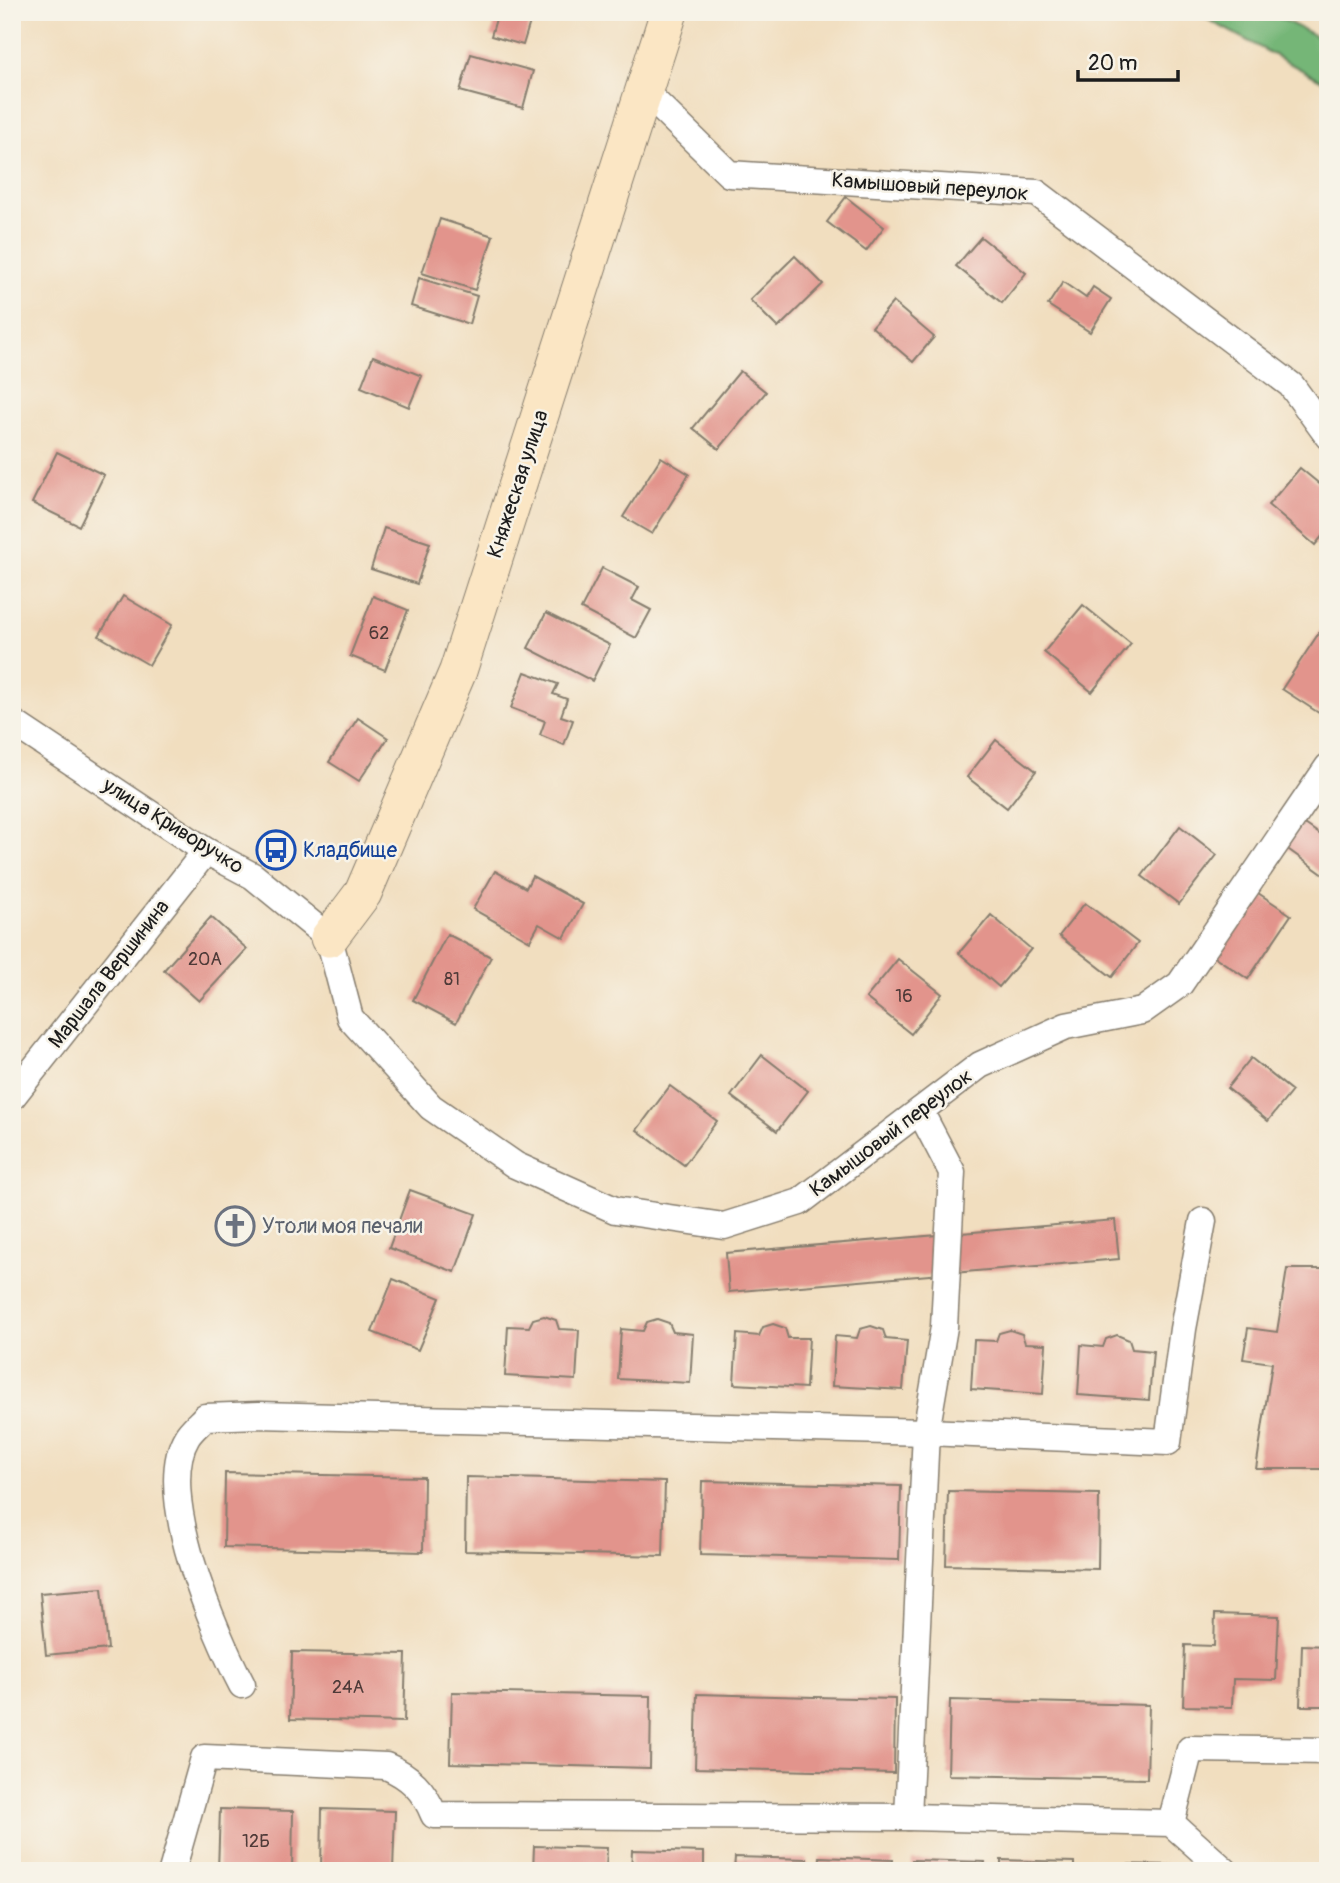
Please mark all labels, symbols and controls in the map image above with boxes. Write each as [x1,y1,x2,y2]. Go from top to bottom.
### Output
scale bar [1078,38,1177,82]
text: 20 m [1088,50,1137,77]
street label: Камышовый переулок [831,167,1029,207]
street label: Княжеская улица [481,407,555,561]
house number: 62 [369,622,389,645]
street label: улица Криворучко [97,771,249,880]
bus stop icon: Кладбище [255,829,297,871]
place label: Кладбище [303,837,398,864]
street label: Маршала Вершинина [43,894,175,1054]
house number: 20А [188,948,222,971]
house number: 81 [444,968,460,991]
house number: 16 [895,985,913,1008]
street label: Камышовый переулок [804,1063,978,1203]
church icon: Утоли моя печали [214,1205,256,1247]
place label: Утоли моя печали [262,1213,423,1240]
house number: 24А [332,1676,364,1699]
house number: 12Б [242,1830,270,1853]

